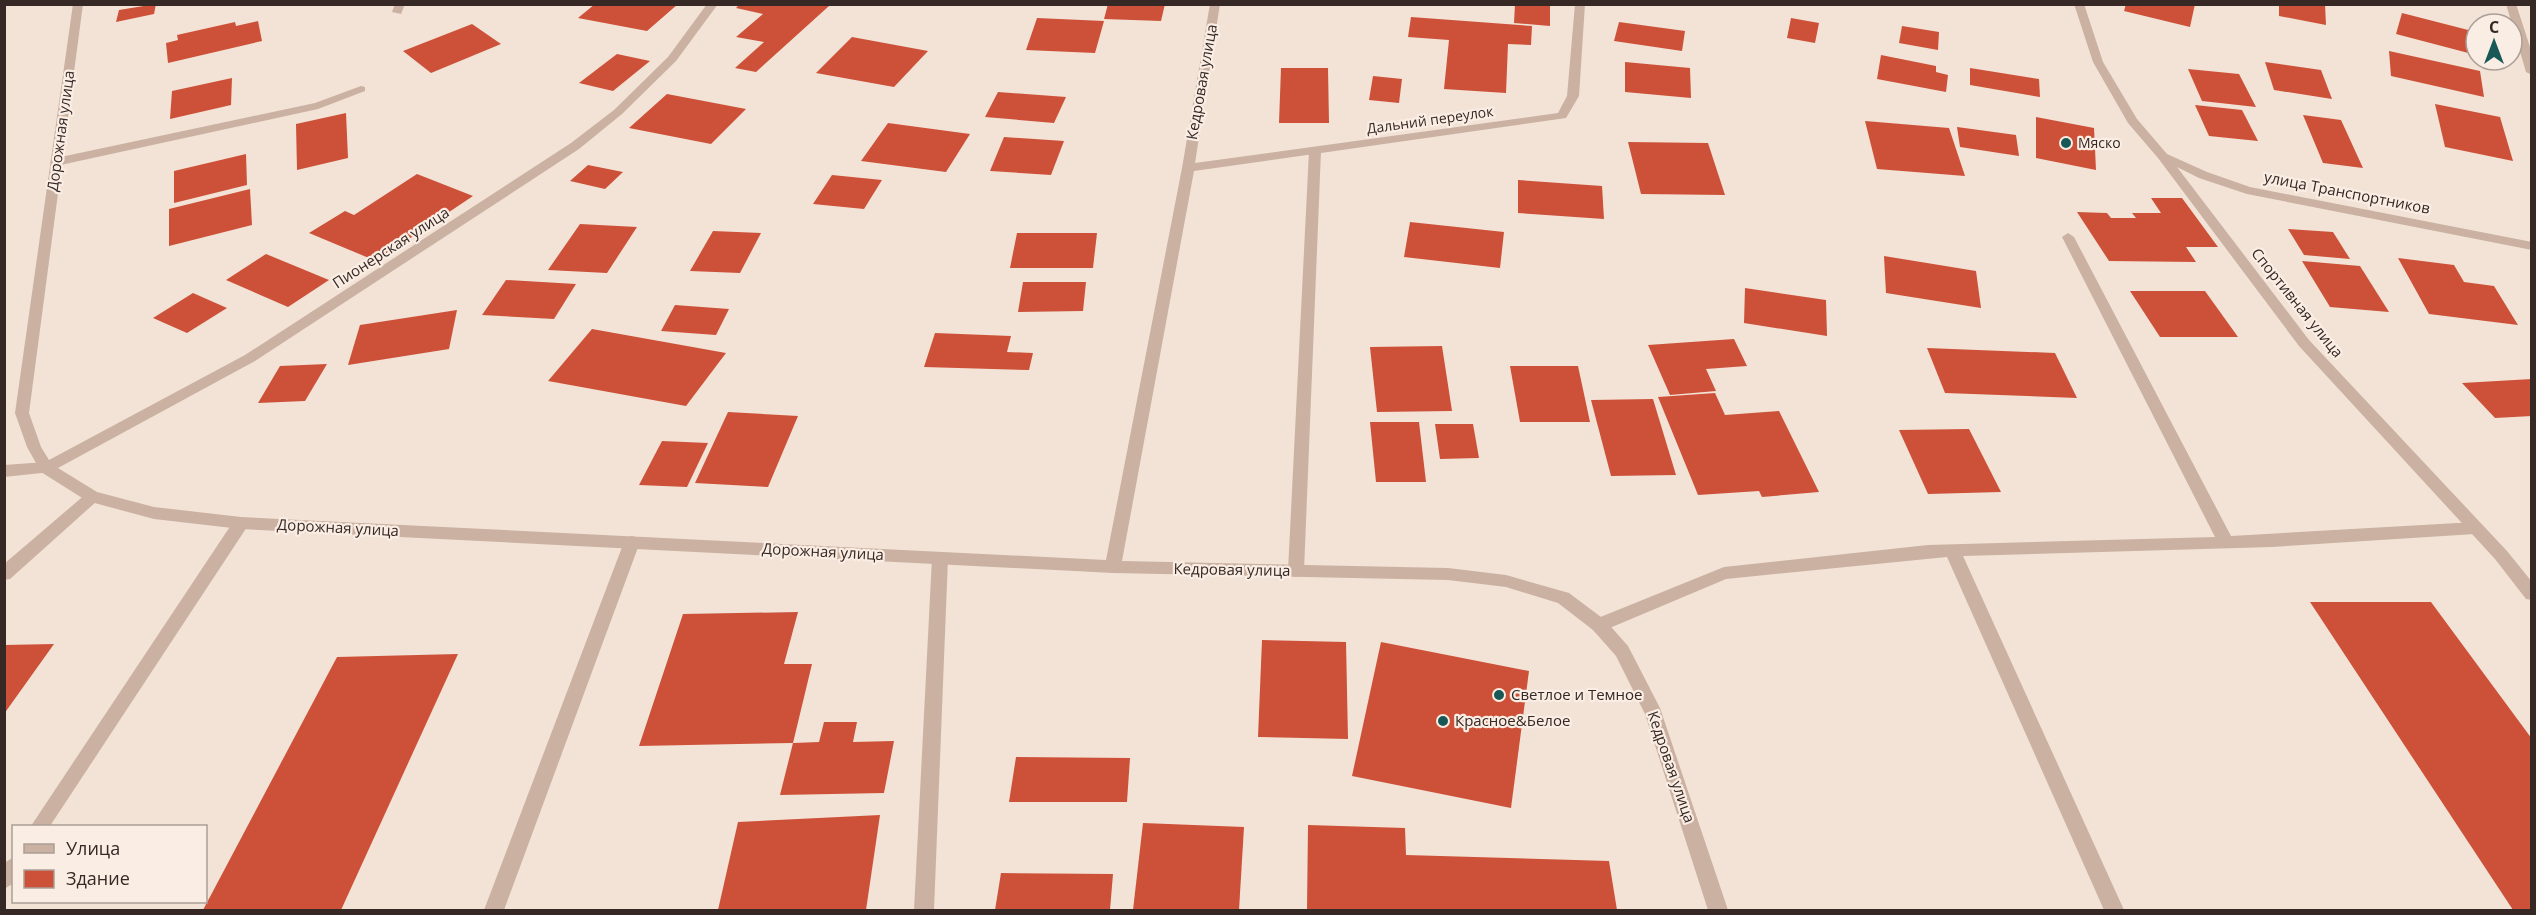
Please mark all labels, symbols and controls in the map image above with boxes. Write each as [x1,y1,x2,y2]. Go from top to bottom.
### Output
north arrow [2464,12,2524,72]
text: С [2489,16,2499,38]
street label: Кедровая улица [1181,23,1221,141]
street label: Дорожная улица [42,69,78,193]
street label: Дальний переулок [1365,101,1495,138]
place label: Мяско [2078,133,2121,152]
marker: Мяско [2059,136,2073,150]
street label: улица Транспортников [2262,166,2432,218]
street label: Пионерская улица [328,202,453,292]
street label: Спортивная улица [2247,243,2348,361]
street label: Дорожная улица [277,514,399,540]
street label: Дорожная улица [762,538,884,564]
street label: Кедровая улица [1173,558,1291,580]
place label: Светлое и Темное [1511,684,1643,704]
marker: Светлое и Темное [1492,688,1506,702]
street label: Кедровая улица [1643,708,1700,825]
place label: Красное&Белое [1455,710,1570,730]
marker: Красное&Белое [1436,714,1450,728]
legend [12,825,207,903]
text: Улица [66,836,120,860]
text: Здание [66,866,130,890]

